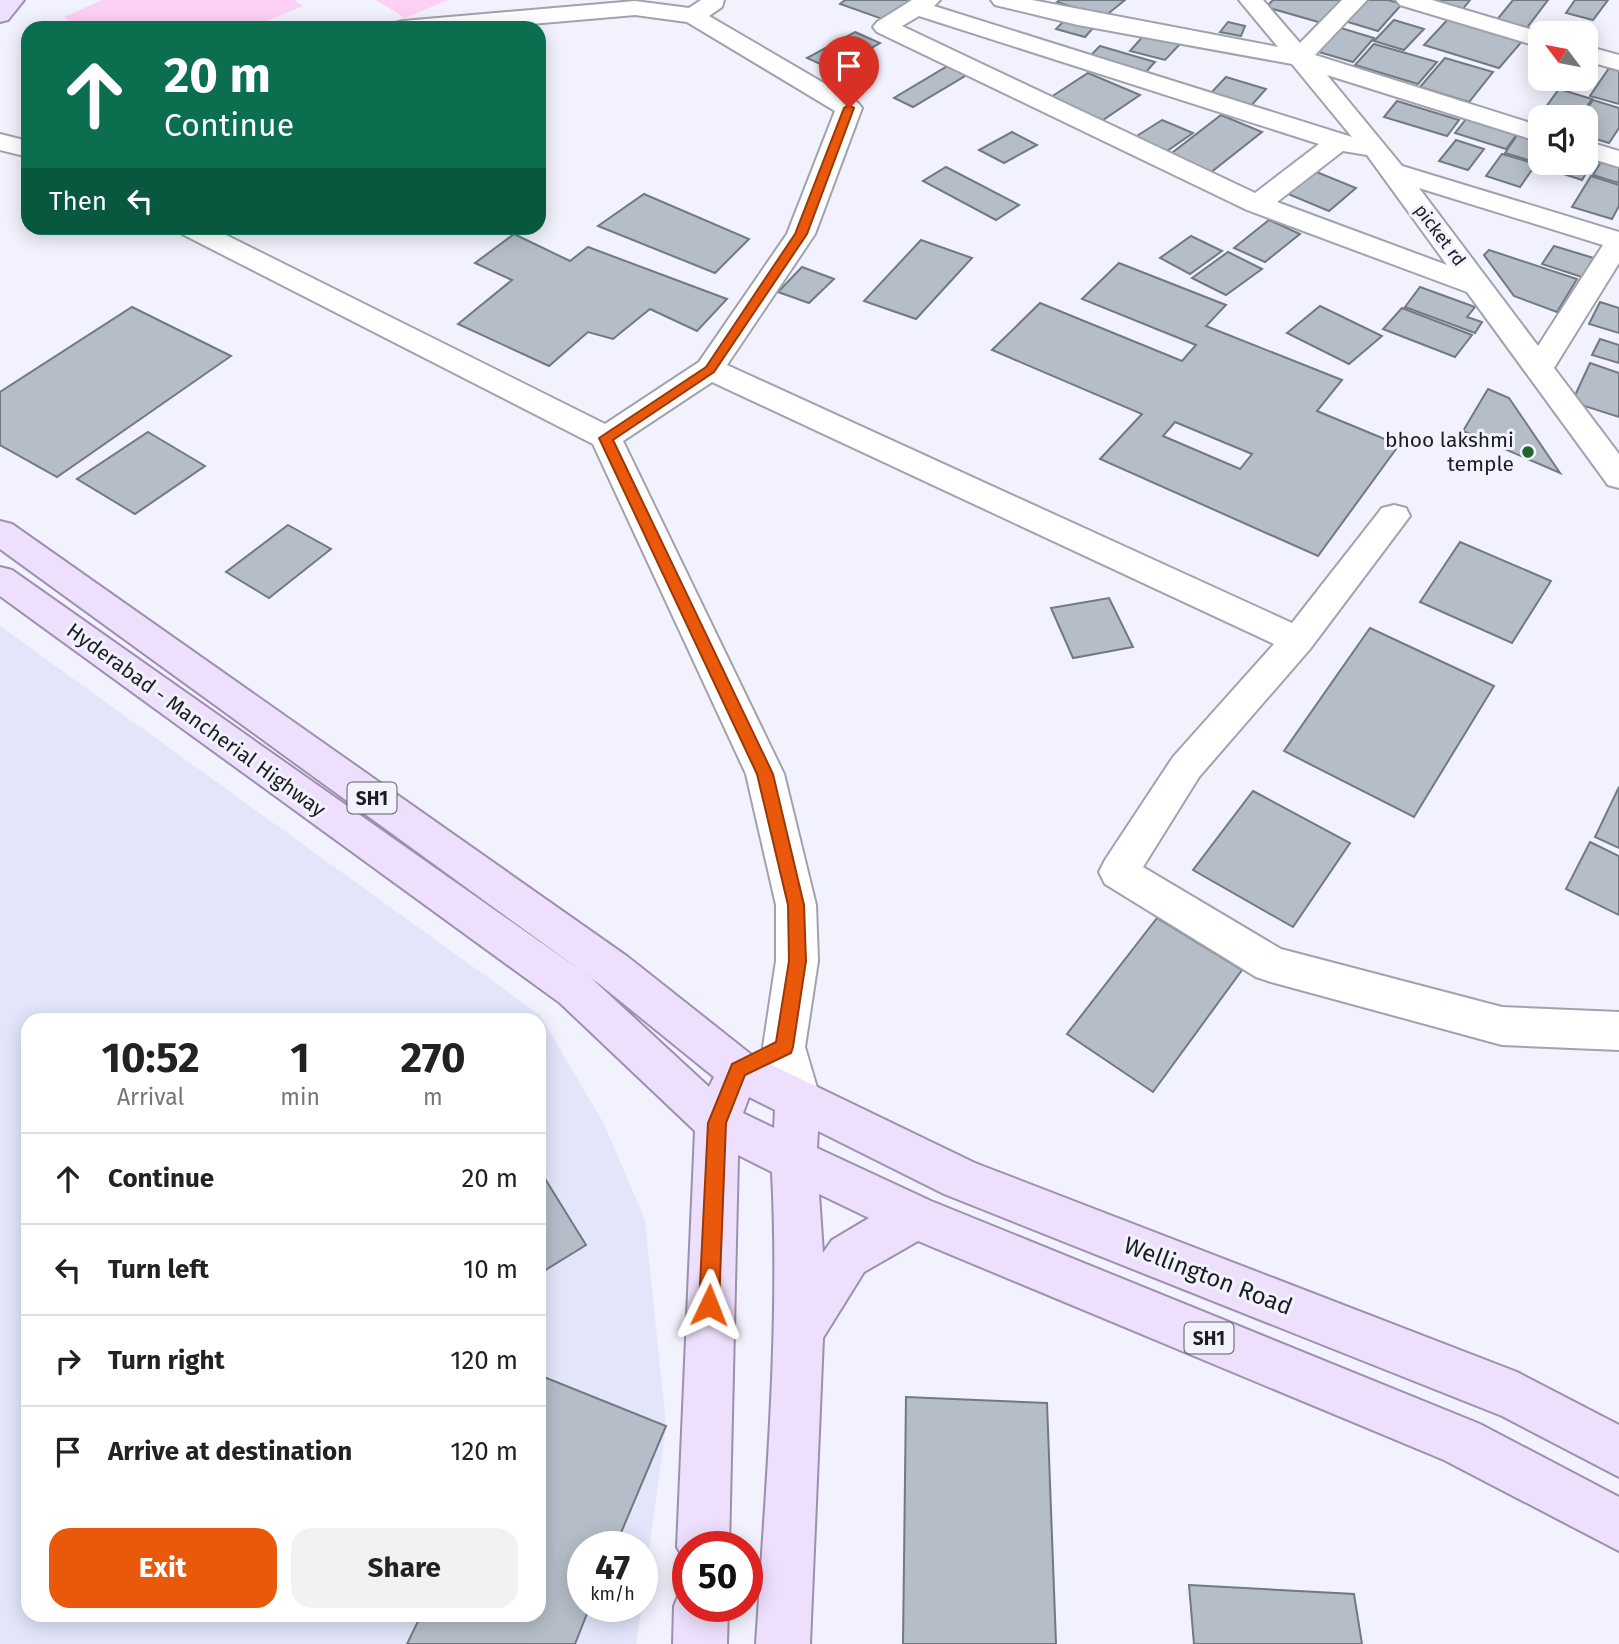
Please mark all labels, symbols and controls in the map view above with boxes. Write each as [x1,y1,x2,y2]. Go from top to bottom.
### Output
north arrow [1528,21,1598,91]
map controls [1528,21,1598,175]
pin [819,36,879,108]
text: 20 m [164,46,271,105]
icon: arrive [830,47,868,85]
icon: ahead [49,49,140,140]
button: sound [1528,105,1598,175]
text: Continue [164,106,294,144]
icon: left [121,182,159,220]
text: Then [49,186,107,217]
street label: picket rd [1410,200,1470,270]
place label: bhoo lakshmi temple [1385,427,1514,477]
marker: bhoo lakshmi temple [1520,444,1536,460]
street label: Hyderabad - Mancherial Highway [61,617,331,823]
road number: SH1 [348,782,396,814]
text: 10:52 [102,1033,200,1083]
text: 1 [290,1033,310,1083]
text: 270 [400,1033,465,1083]
text: Arrival [117,1083,184,1111]
text: min [280,1083,320,1111]
text: m [423,1083,443,1111]
icon: ahead [49,1160,87,1198]
text: Continue [108,1163,214,1194]
text: 20 m [461,1163,518,1194]
street label: Wellington Road [1120,1231,1296,1321]
icon: left [49,1251,87,1289]
text: Turn left [108,1254,209,1285]
text: 10 m [463,1254,518,1285]
position arrow [672,1268,746,1342]
road number: SH1 [1184,1322,1234,1354]
icon: right [49,1342,87,1380]
text: Turn right [108,1345,225,1376]
text: 120 m [450,1345,518,1376]
icon: arrive [49,1433,87,1471]
text: Arrive at destination [108,1436,352,1467]
text: 120 m [450,1436,518,1467]
button: Exit [49,1528,277,1608]
button: Share [291,1528,518,1608]
speed limit sign: 50 [672,1531,763,1622]
text: 47 [595,1546,630,1588]
text: km/h [590,1583,635,1605]

